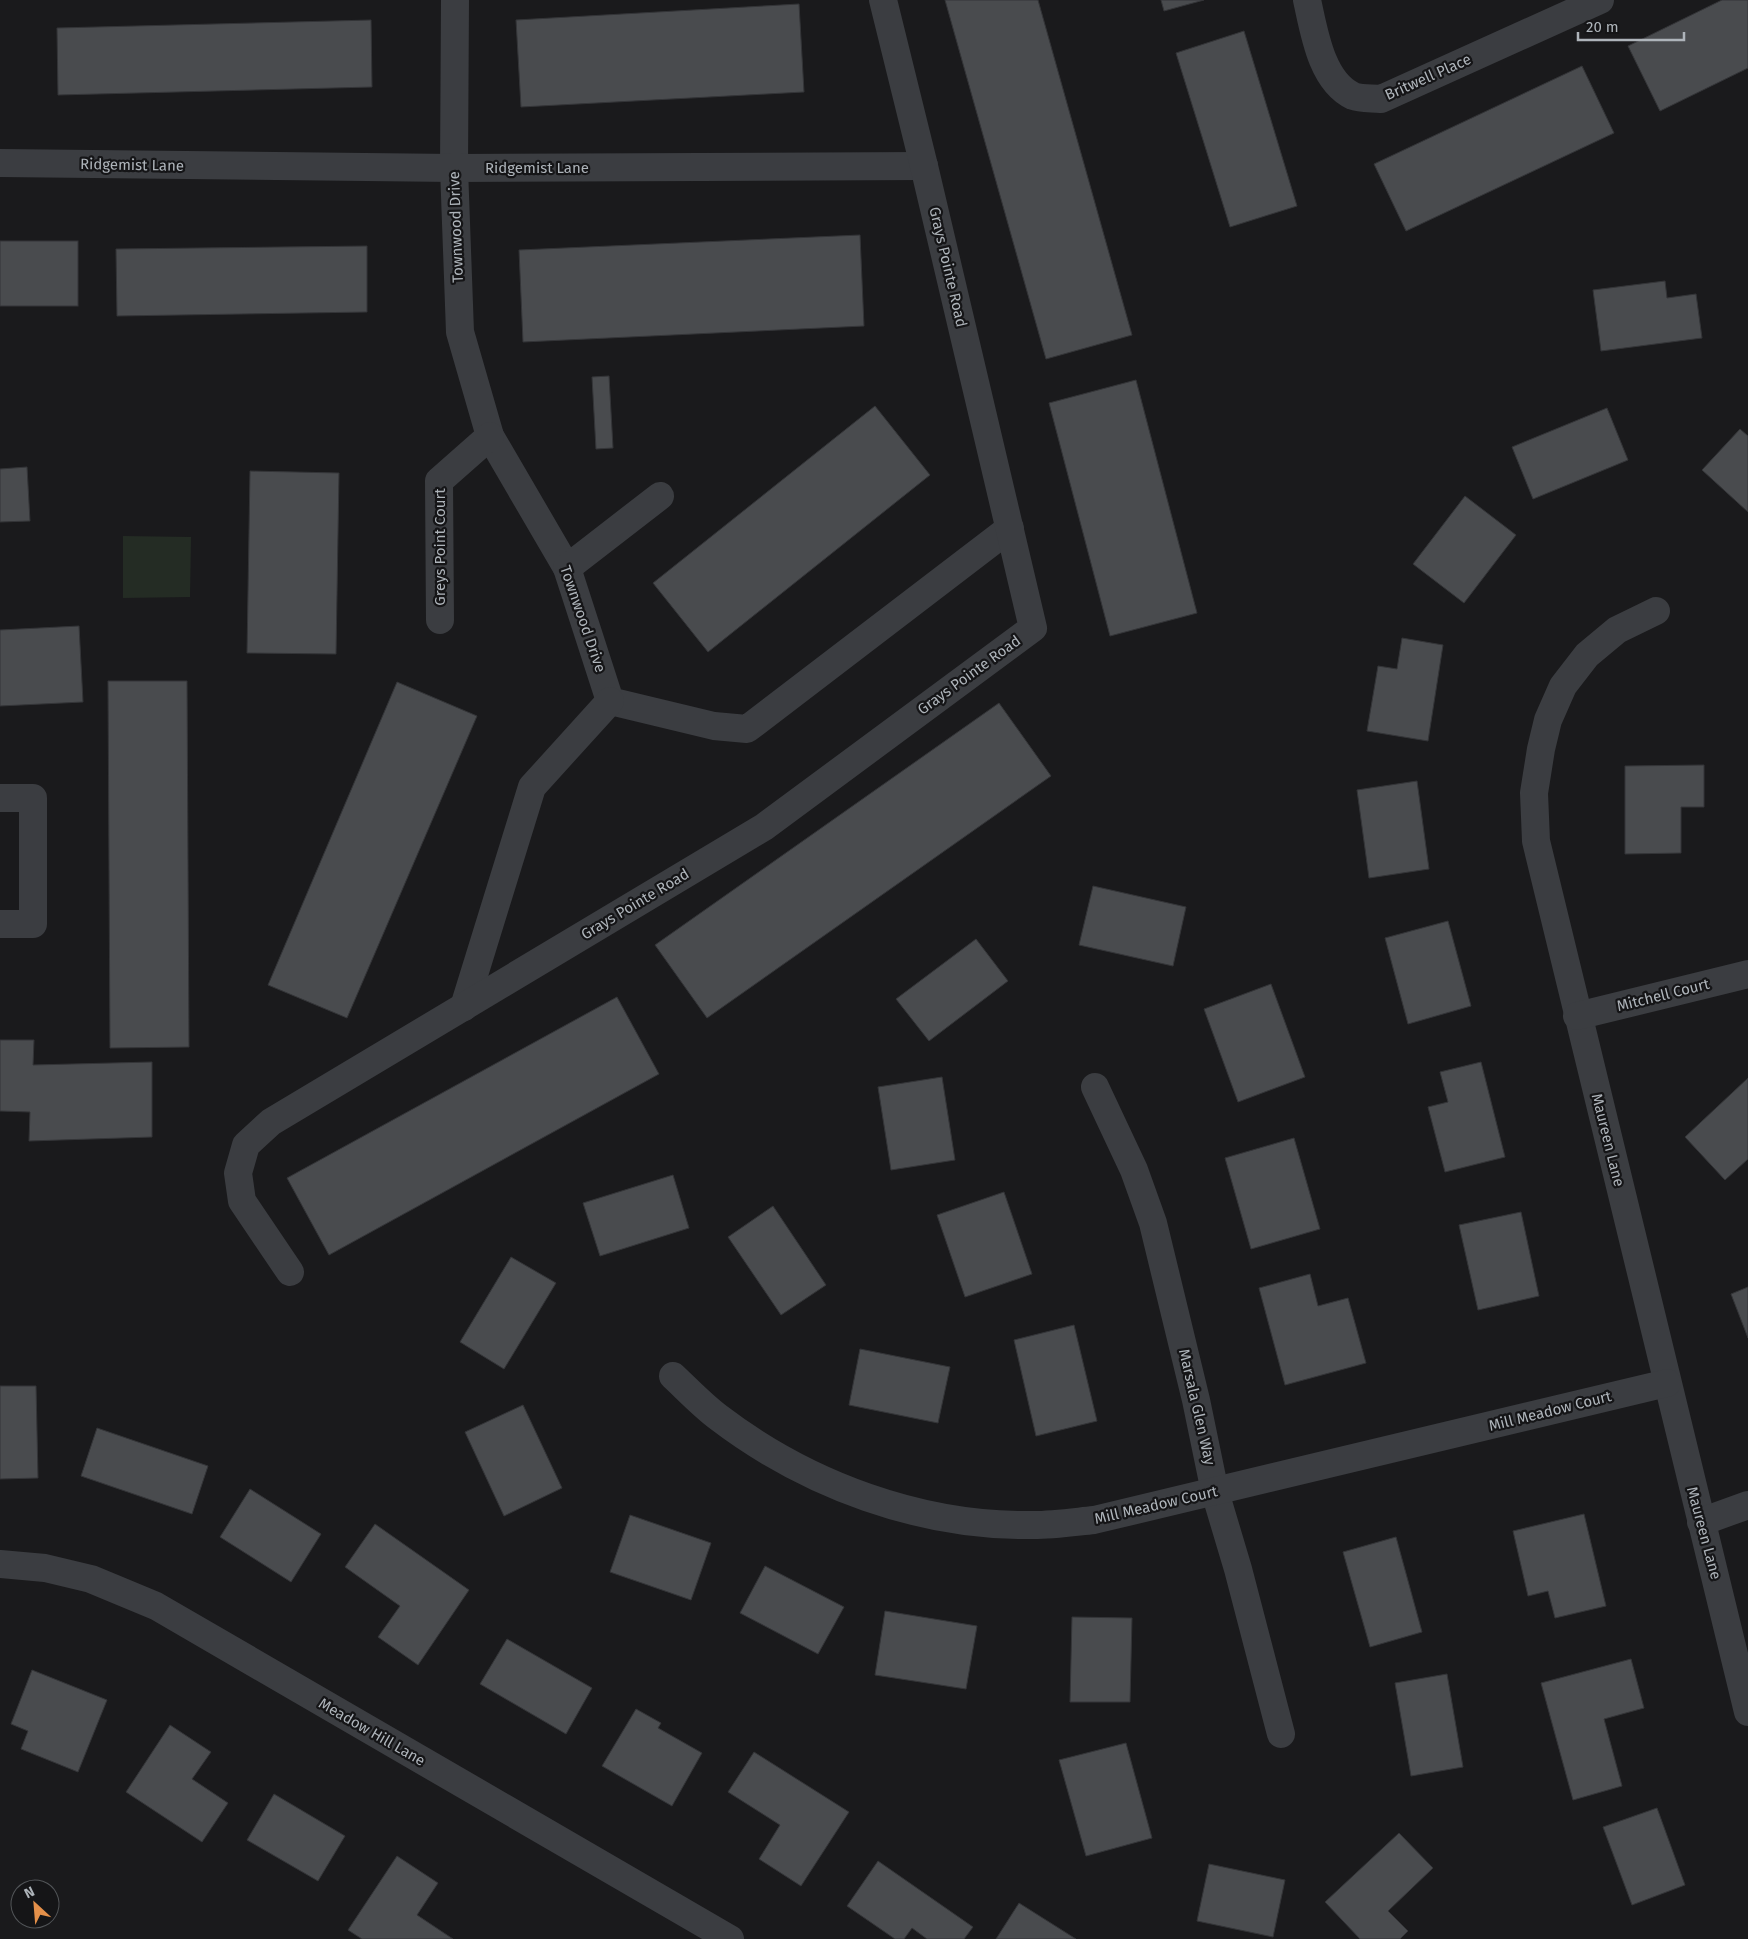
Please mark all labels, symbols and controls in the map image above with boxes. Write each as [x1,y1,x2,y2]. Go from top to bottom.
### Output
scale bar [1578,10,1684,42]
text: 20 m [1586,18,1619,36]
street label: Britwell Place [1382,50,1474,104]
street label: Ridgemist Lane [80,155,184,175]
street label: Ridgemist Lane [485,159,589,177]
street label: Townwood Drive [445,171,467,283]
street label: Grays Pointe Road [925,205,971,329]
street label: Greys Point Court [431,488,449,606]
street label: Townwood Drive [556,563,610,675]
street label: Grays Pointe Road [914,632,1024,718]
street label: Grays Pointe Road [578,865,692,943]
street label: Mitchell Court [1615,975,1712,1015]
street label: Maureen Lane [1588,1092,1628,1188]
street label: Marsala Glen Way [1175,1347,1219,1467]
street label: Mill Meadow Court [1487,1387,1614,1435]
street label: Mill Meadow Court [1093,1482,1220,1528]
street label: Maureen Lane [1683,1485,1725,1581]
street label: Meadow Hill Lane [316,1694,428,1770]
north arrow [10,1879,60,1929]
text: N [22,1883,37,1902]

